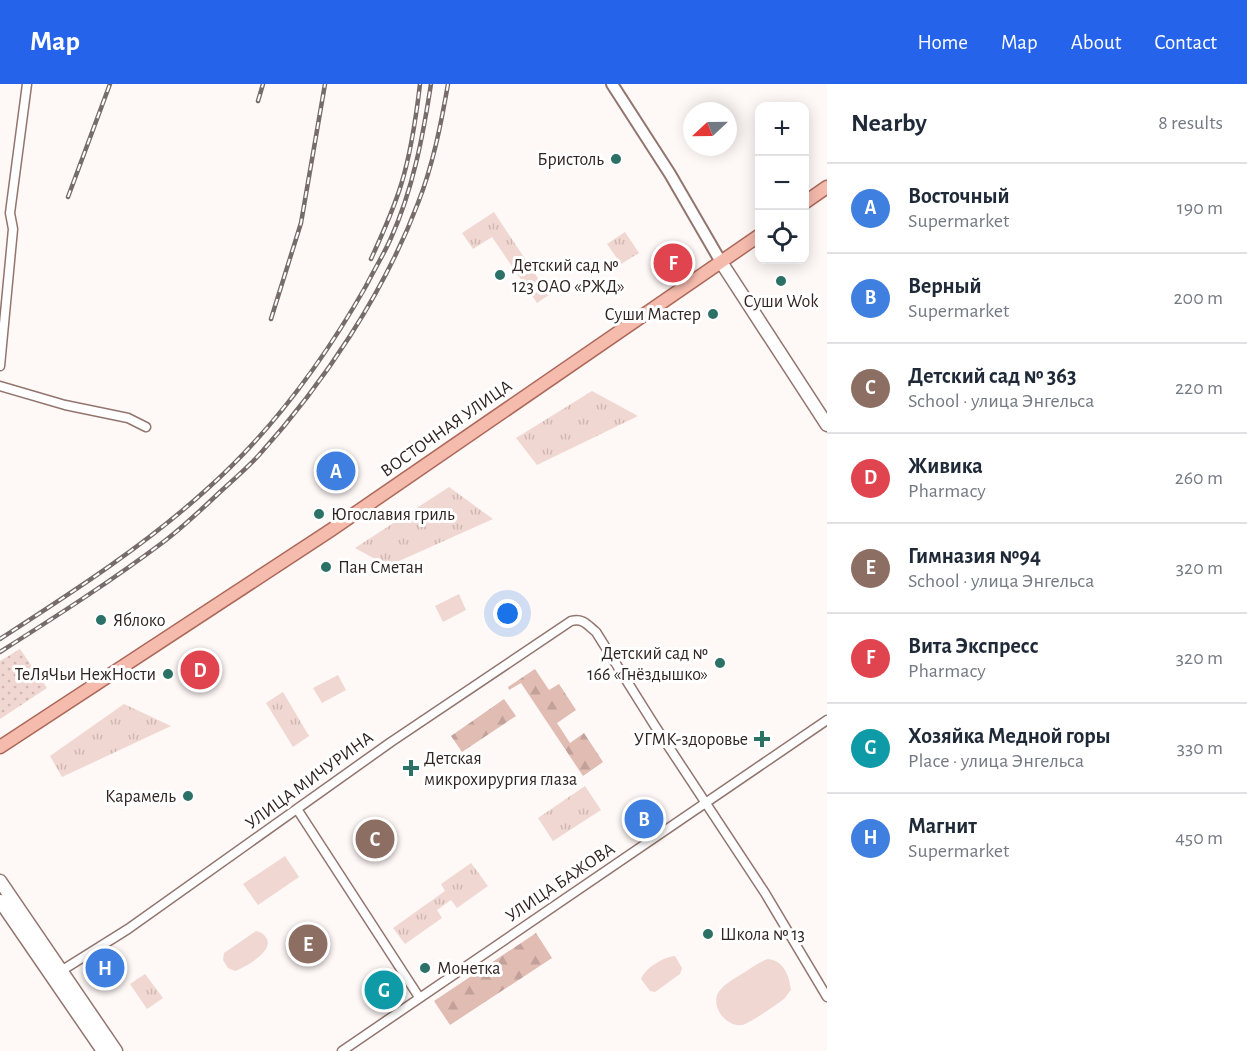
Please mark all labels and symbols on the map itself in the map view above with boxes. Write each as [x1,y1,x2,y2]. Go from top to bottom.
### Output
north arrow [683,102,737,156]
place label: Бристоль [537,151,604,169]
marker: Бристоль [609,152,623,166]
pin: F [654,240,692,285]
place label: Детский сад № 123 ОАО «РЖД» [512,257,625,296]
marker: Детский сад № 123 ОАО «РЖД» [493,268,507,282]
marker: Суши Wok [774,274,788,288]
place label: Суши Wok [743,293,819,311]
place label: Суши Мастер [605,306,701,324]
marker: Суши Мастер [706,307,720,321]
street label: ВОСТОЧНАЯ УЛИЦА [378,377,516,481]
pin: A [316,448,356,494]
place label: Югославия гриль [331,506,455,524]
marker: Югославия гриль [312,507,326,521]
place label: Пан Сметан [338,559,423,577]
marker: Пан Сметан [319,560,333,574]
your location [493,599,522,628]
place label: Яблоко [113,611,165,630]
marker: Яблоко [94,613,108,627]
place label: Детский сад № 166 «Гнёздышко» [587,645,708,684]
pin: D [180,648,220,692]
marker: Детский сад № 166 «Гнёздышко» [713,656,727,670]
place label: ТеЛяЧьи НежНости [15,666,156,684]
marker: ТеЛяЧьи НежНости [161,667,175,681]
street label: УЛИЦА МИЧУРИНА [242,728,377,833]
marker: УГМК-здоровье [753,730,771,748]
place label: УГМК-здоровье [634,731,748,749]
place label: Детская микрохирургия глаза [424,750,577,789]
marker: Детская микрохирургия глаза [402,759,420,777]
place label: Карамель [105,788,176,806]
marker: Карамель [181,789,195,803]
pin: B [624,796,664,842]
pin: C [356,816,394,861]
street label: УЛИЦА БАЖОВА [503,840,619,926]
pin: E [288,922,328,966]
place label: Школа № 13 [720,926,805,944]
marker: Школа № 13 [701,927,715,941]
pin: H [86,946,124,990]
place label: Монетка [437,960,500,978]
marker: Монетка [418,961,432,975]
pin: G [364,968,404,1012]

